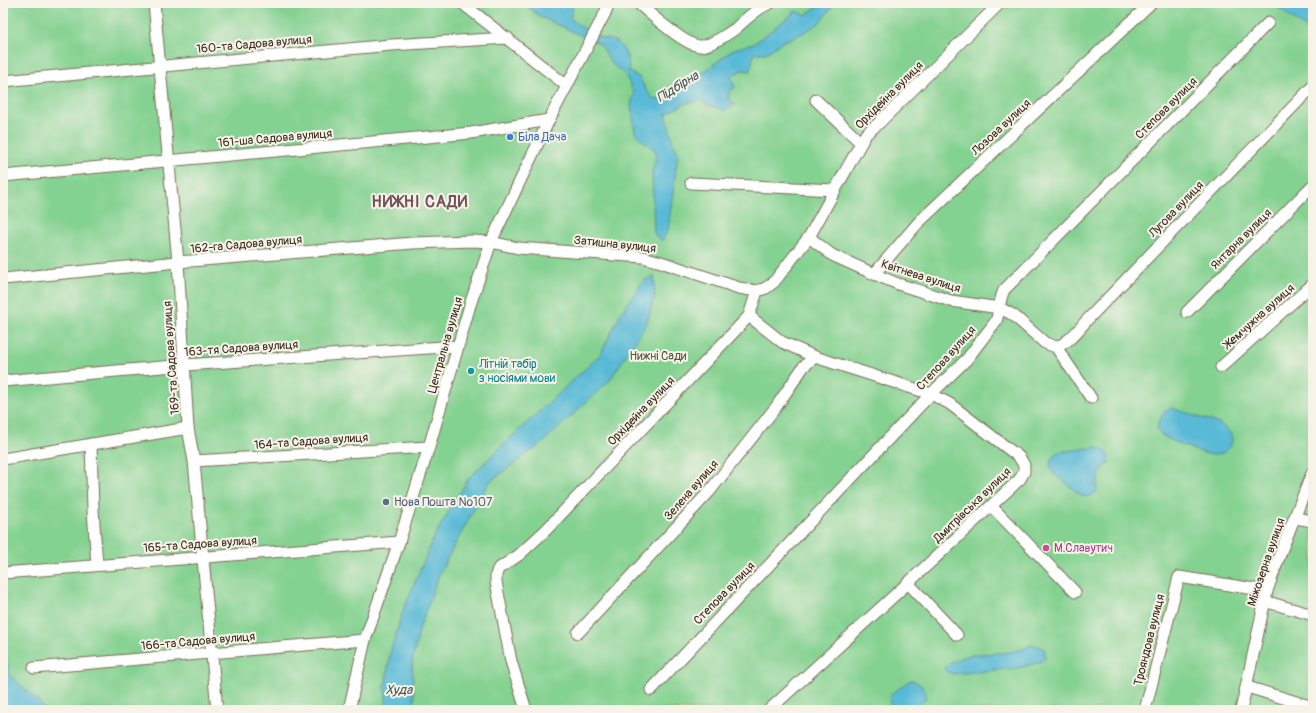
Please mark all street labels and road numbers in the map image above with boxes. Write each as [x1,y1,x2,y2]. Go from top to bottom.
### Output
street label: 160-та Садова вулиця [196,32,313,57]
street label: Орхідейна вулиця [852,58,927,133]
street label: Степова вулиця [1132,74,1201,143]
street label: Лозова вулиця [968,96,1034,159]
street label: 161-ша Садова вулиця [217,126,333,151]
street label: Лугова вулиця [1145,178,1207,241]
street label: Янтарна вулиця [1208,205,1275,273]
street label: 162-га Садова вулиця [189,232,303,257]
street label: Затишна вулиця [573,233,657,256]
street label: Квітнева вулиця [879,257,963,297]
street label: Жемчужна вулиця [1219,280,1298,353]
street label: Центральна вулиця [425,295,467,395]
street label: 169-та Садова вулиця [160,300,183,415]
street label: Степова вулиця [913,323,980,394]
street label: 163-тя Садова вулиця [183,337,299,360]
street label: Орхідейна вулиця [605,373,678,449]
street label: 164-та Садова вулиця [253,430,369,453]
street label: Зелена вулиця [661,457,722,524]
street label: Дмитрівська вулиця [930,464,1014,547]
street label: Міжозерна вулиця [1244,516,1289,608]
street label: 165-та Садова вулиця [143,533,258,556]
street label: Степова вулиця [691,558,758,628]
street label: Трояндова вулиця [1131,592,1168,688]
street label: 166-та Садова вулиця [140,629,256,654]

